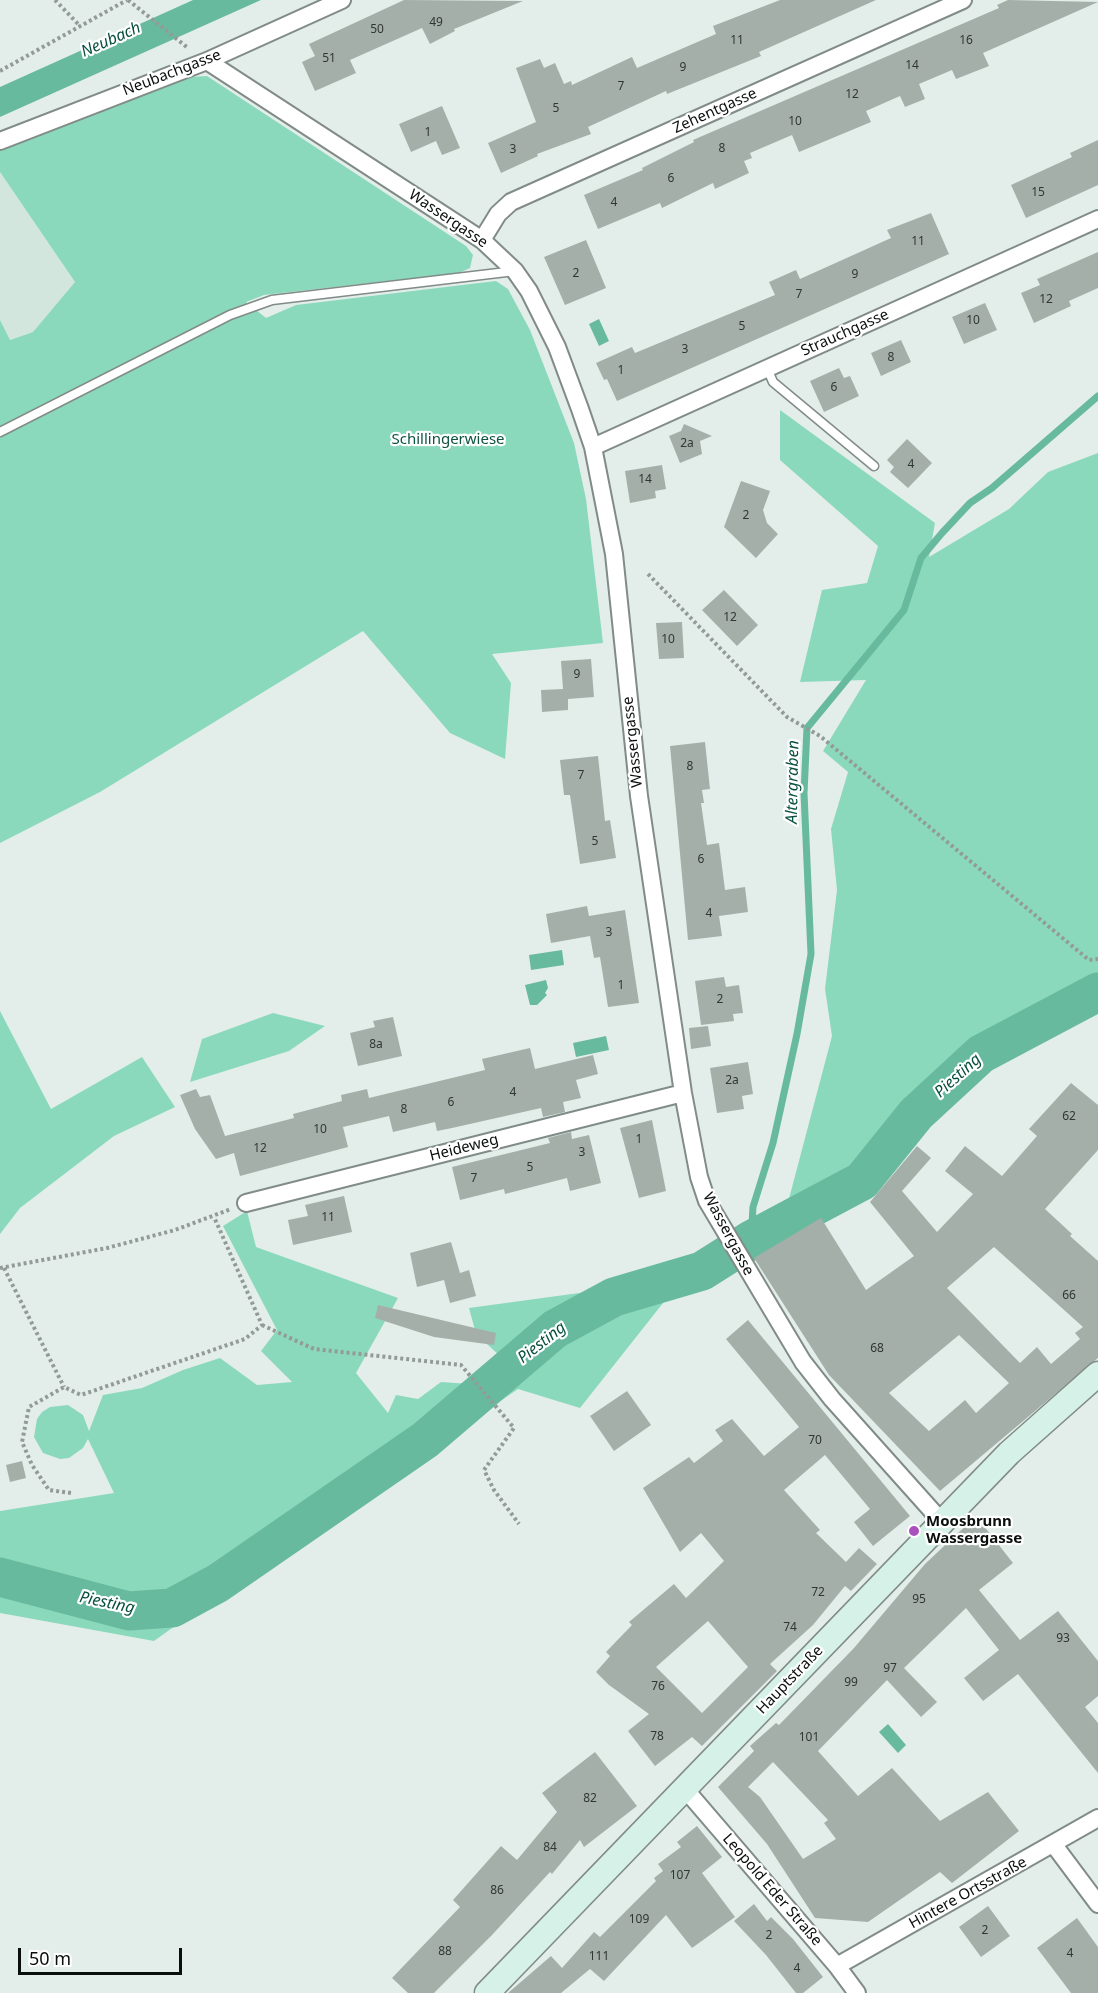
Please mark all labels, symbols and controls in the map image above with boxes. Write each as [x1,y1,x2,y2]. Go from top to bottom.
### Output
house number: 49 [429,16,443,30]
water label: Neubach [78,18,144,62]
house number: 50 [370,23,384,37]
house number: 11 [730,34,744,48]
house number: 16 [959,34,973,48]
street label: Neubachgasse [120,46,224,100]
house number: 51 [322,52,336,66]
house number: 14 [905,59,919,73]
house number: 9 [680,61,686,75]
house number: 7 [618,80,624,94]
street label: Zehentgasse [670,84,760,138]
house number: 12 [845,88,859,102]
house number: 5 [553,102,559,116]
house number: 10 [788,115,802,129]
house number: 1 [425,126,431,140]
house number: 8 [719,142,725,156]
house number: 3 [510,143,516,157]
house number: 6 [668,172,674,186]
street label: Wassergasse [405,186,491,252]
house number: 15 [1031,186,1045,200]
house number: 4 [611,196,617,210]
house number: 11 [911,235,925,249]
house number: 2 [573,267,579,281]
house number: 9 [852,268,858,282]
house number: 7 [796,288,802,302]
house number: 12 [1039,293,1053,307]
street label: Strauchgasse [798,306,892,360]
house number: 10 [966,314,980,328]
house number: 5 [739,320,745,334]
house number: 3 [682,343,688,357]
house number: 8 [888,351,894,365]
house number: 1 [618,364,624,378]
house number: 6 [831,381,837,395]
park label: Schillingerwiese [391,431,505,449]
house number: 2a [680,437,694,451]
house number: 4 [908,458,914,472]
house number: 14 [638,473,652,487]
house number: 2 [743,509,749,523]
house number: 12 [723,611,737,625]
house number: 10 [661,633,675,647]
house number: 9 [574,668,580,682]
street label: Wassergasse [619,696,647,788]
water label: Altergraben [783,740,803,824]
house number: 8 [687,760,693,774]
house number: 7 [578,769,584,783]
house number: 5 [592,835,598,849]
house number: 6 [698,853,704,867]
house number: 4 [706,907,712,921]
house number: 3 [606,926,612,940]
house number: 1 [618,979,624,993]
house number: 2 [717,993,723,1007]
house number: 8a [369,1038,383,1052]
water label: Piesting [931,1050,985,1102]
house number: 2a [725,1074,739,1088]
house number: 4 [510,1086,516,1100]
house number: 6 [448,1096,454,1110]
house number: 8 [401,1103,407,1117]
house number: 62 [1062,1110,1076,1124]
house number: 10 [313,1123,327,1137]
street label: Heideweg [428,1131,500,1165]
house number: 1 [636,1133,642,1147]
house number: 12 [253,1142,267,1156]
house number: 3 [579,1146,585,1160]
house number: 5 [527,1161,533,1175]
house number: 7 [471,1172,477,1186]
street label: Wassergasse [699,1189,757,1279]
house number: 11 [321,1211,335,1225]
house number: 66 [1062,1289,1076,1303]
water label: Piesting [514,1318,570,1368]
house number: 68 [870,1342,884,1356]
house number: 70 [808,1434,822,1448]
place label: Moosbrunn Wassergasse [926,1513,1022,1548]
marker: Moosbrunn Wassergasse [907,1524,921,1538]
house number: 72 [811,1586,825,1600]
water label: Piesting [78,1588,136,1618]
house number: 95 [912,1593,926,1607]
house number: 74 [783,1621,797,1635]
house number: 93 [1056,1632,1070,1646]
street label: Hauptstraße [753,1642,827,1718]
house number: 97 [883,1662,897,1676]
house number: 99 [844,1676,858,1690]
house number: 76 [651,1680,665,1694]
house number: 78 [650,1730,664,1744]
house number: 101 [799,1731,819,1745]
house number: 82 [583,1792,597,1806]
street label: Leopold Eder Straße [718,1830,826,1950]
house number: 84 [543,1841,557,1855]
street label: Hintere Ortsstraße [906,1853,1030,1933]
house number: 107 [670,1869,690,1883]
house number: 86 [490,1884,504,1898]
house number: 109 [629,1913,649,1927]
house number: 2 [982,1924,988,1938]
house number: 2 [766,1929,772,1943]
scale bar [21,1936,184,1974]
house number: 88 [438,1945,452,1959]
text: 50 m [29,1946,71,1970]
house number: 4 [1067,1947,1073,1961]
house number: 111 [589,1950,609,1964]
house number: 4 [794,1962,800,1976]

